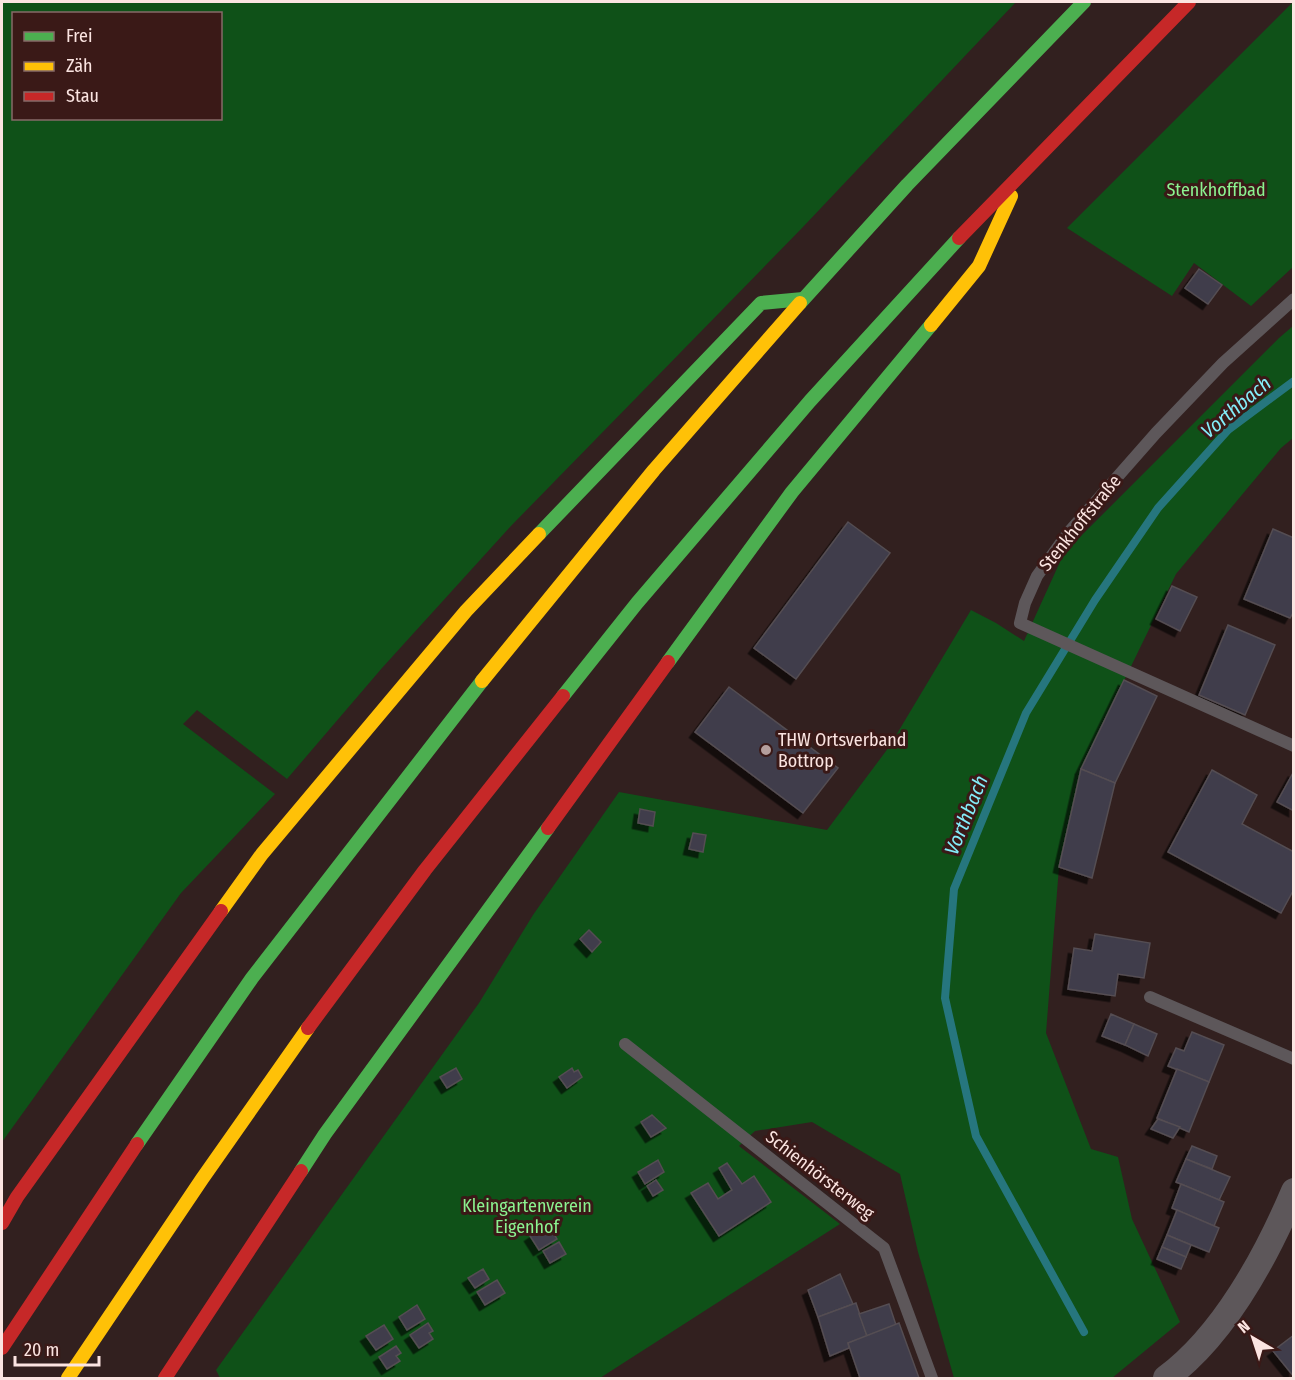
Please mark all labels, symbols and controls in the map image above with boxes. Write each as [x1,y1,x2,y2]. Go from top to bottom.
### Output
legend [12,12,222,120]
text: Frei [66,25,92,47]
text: Zäh [66,55,93,77]
text: Stau [66,85,99,107]
park label: Stenkhoffbad [1166,179,1266,201]
water label: Vorthbach [1196,371,1276,443]
street label: Stenkhoffstraße [1034,470,1126,576]
place label: THW Ortsverband Bottrop [778,729,906,772]
marker: THW Ortsverband Bottrop [759,743,773,757]
water label: Vorthbach [939,772,993,858]
street label: Schienhörsterweg [761,1126,879,1225]
park label: Kleingartenverein Eigenhof [462,1195,592,1238]
north arrow [1223,1308,1283,1368]
text: N [1234,1316,1254,1337]
scale bar [15,1329,99,1367]
text: 20 m [24,1339,59,1361]

